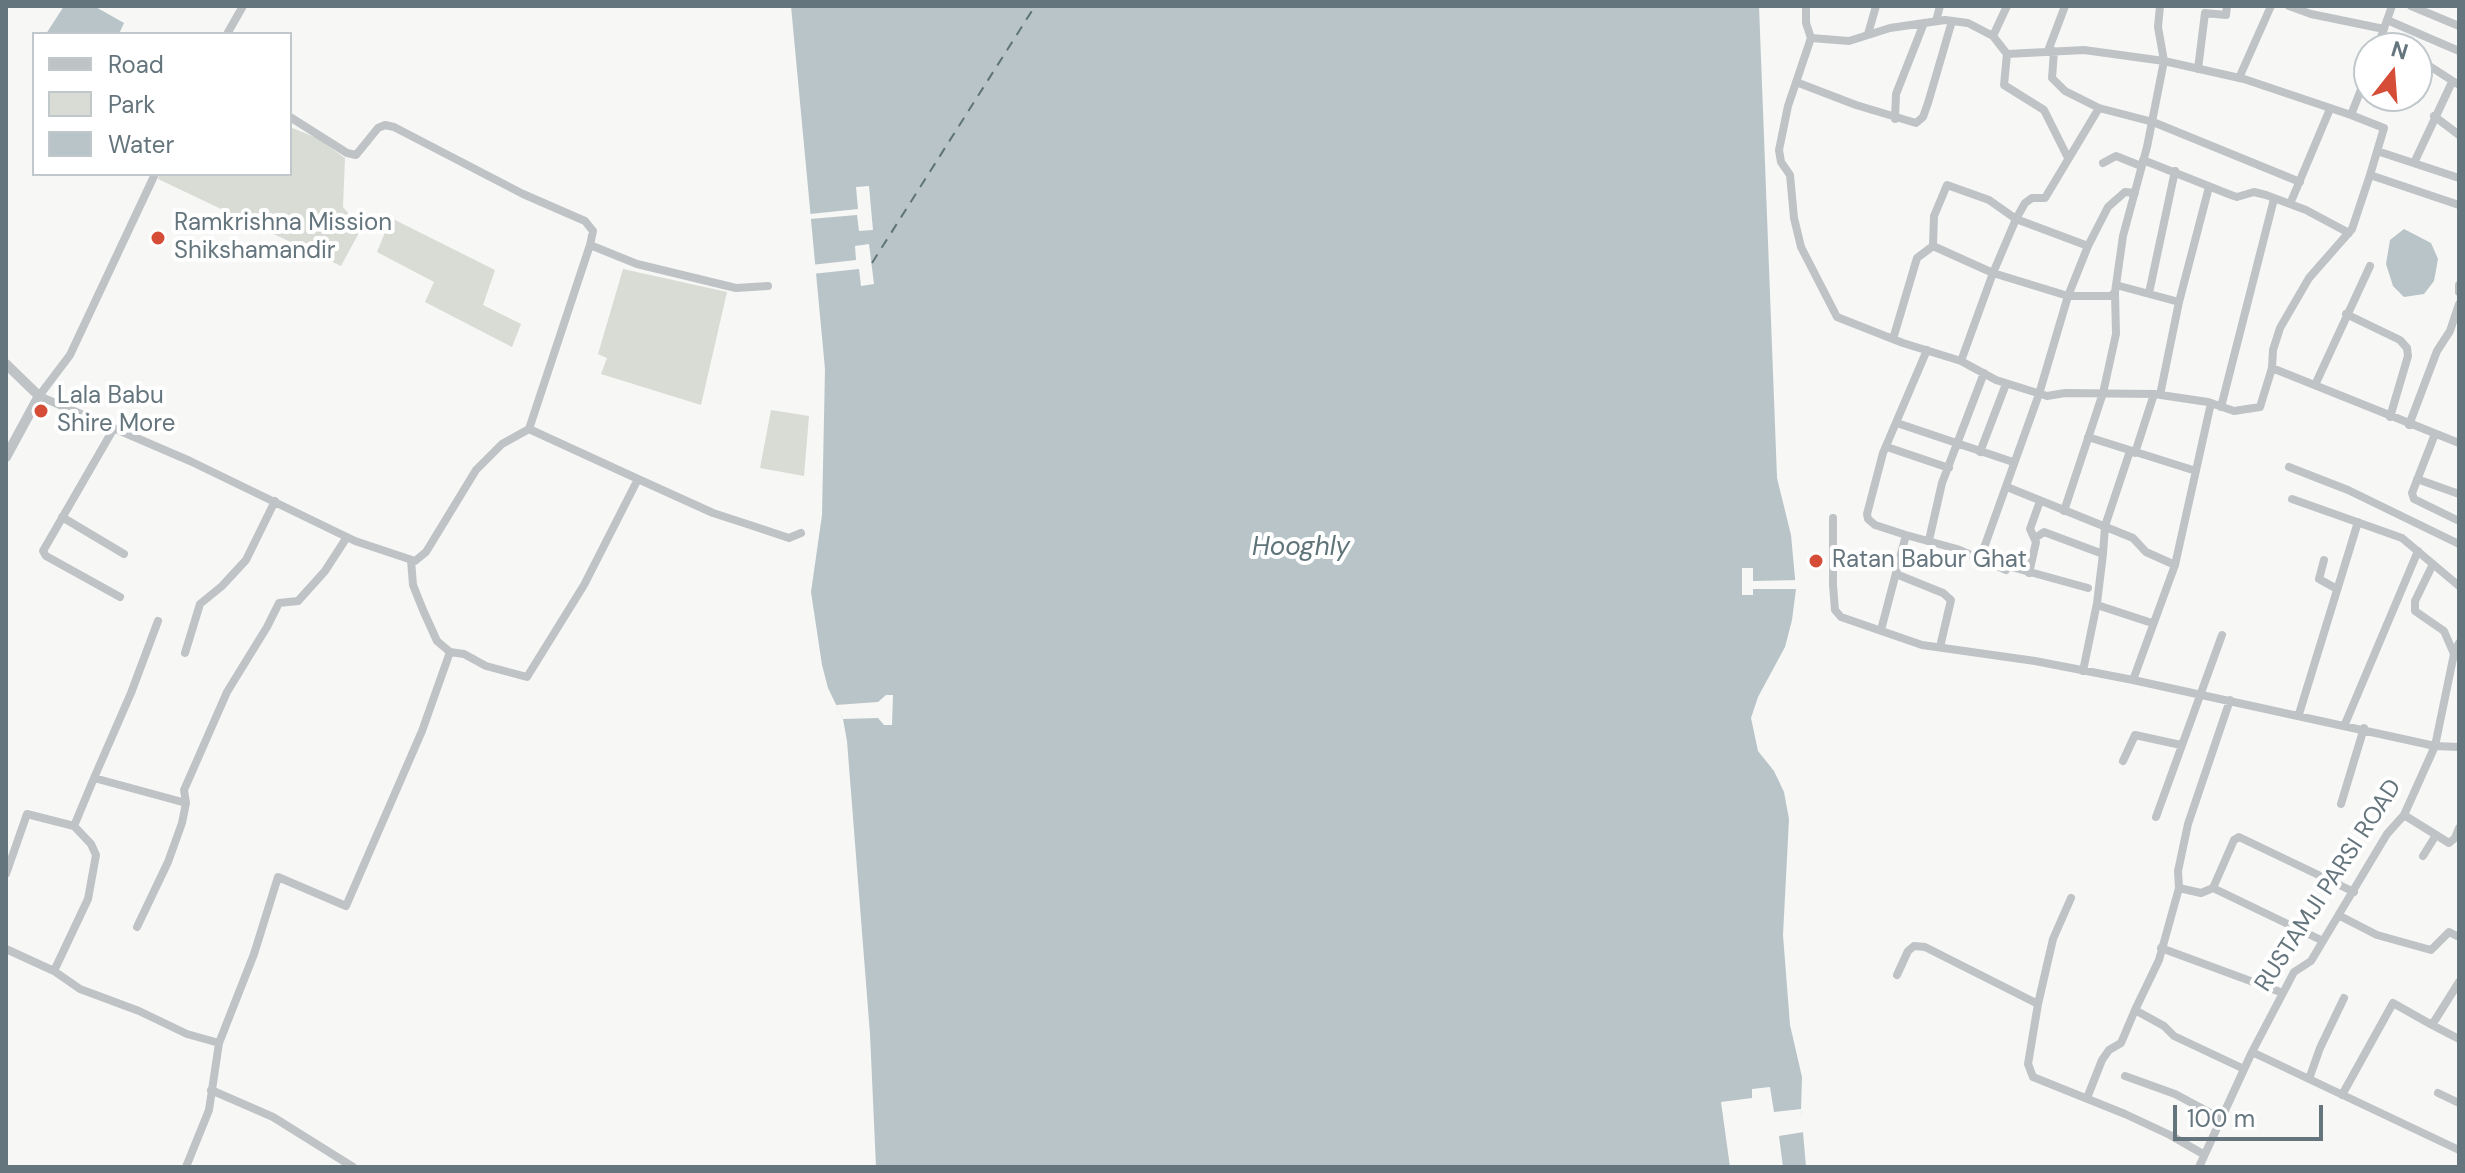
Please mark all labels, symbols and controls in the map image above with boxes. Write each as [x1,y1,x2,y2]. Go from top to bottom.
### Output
legend [32,32,292,176]
north arrow [2353,32,2433,112]
text: N [2388,34,2411,67]
text: Road [108,49,164,80]
text: Park [108,89,155,120]
text: Water [108,129,174,160]
place label: Ramkrishna Mission Shikshamandir [174,210,392,266]
marker: Ramkrishna Mission Shikshamandir [149,229,167,247]
place label: Lala Babu Shire More [57,383,175,439]
marker: Lala Babu Shire More [32,402,50,420]
water label: Hooghly [1252,532,1350,564]
place label: Ratan Babur Ghat [1832,547,2027,575]
marker: Ratan Babur Ghat [1807,552,1825,570]
street label: RUSTAMJI PARSI ROAD [2250,774,2408,998]
scale bar [2177,1089,2327,1139]
text: 100 m [2187,1103,2255,1134]

